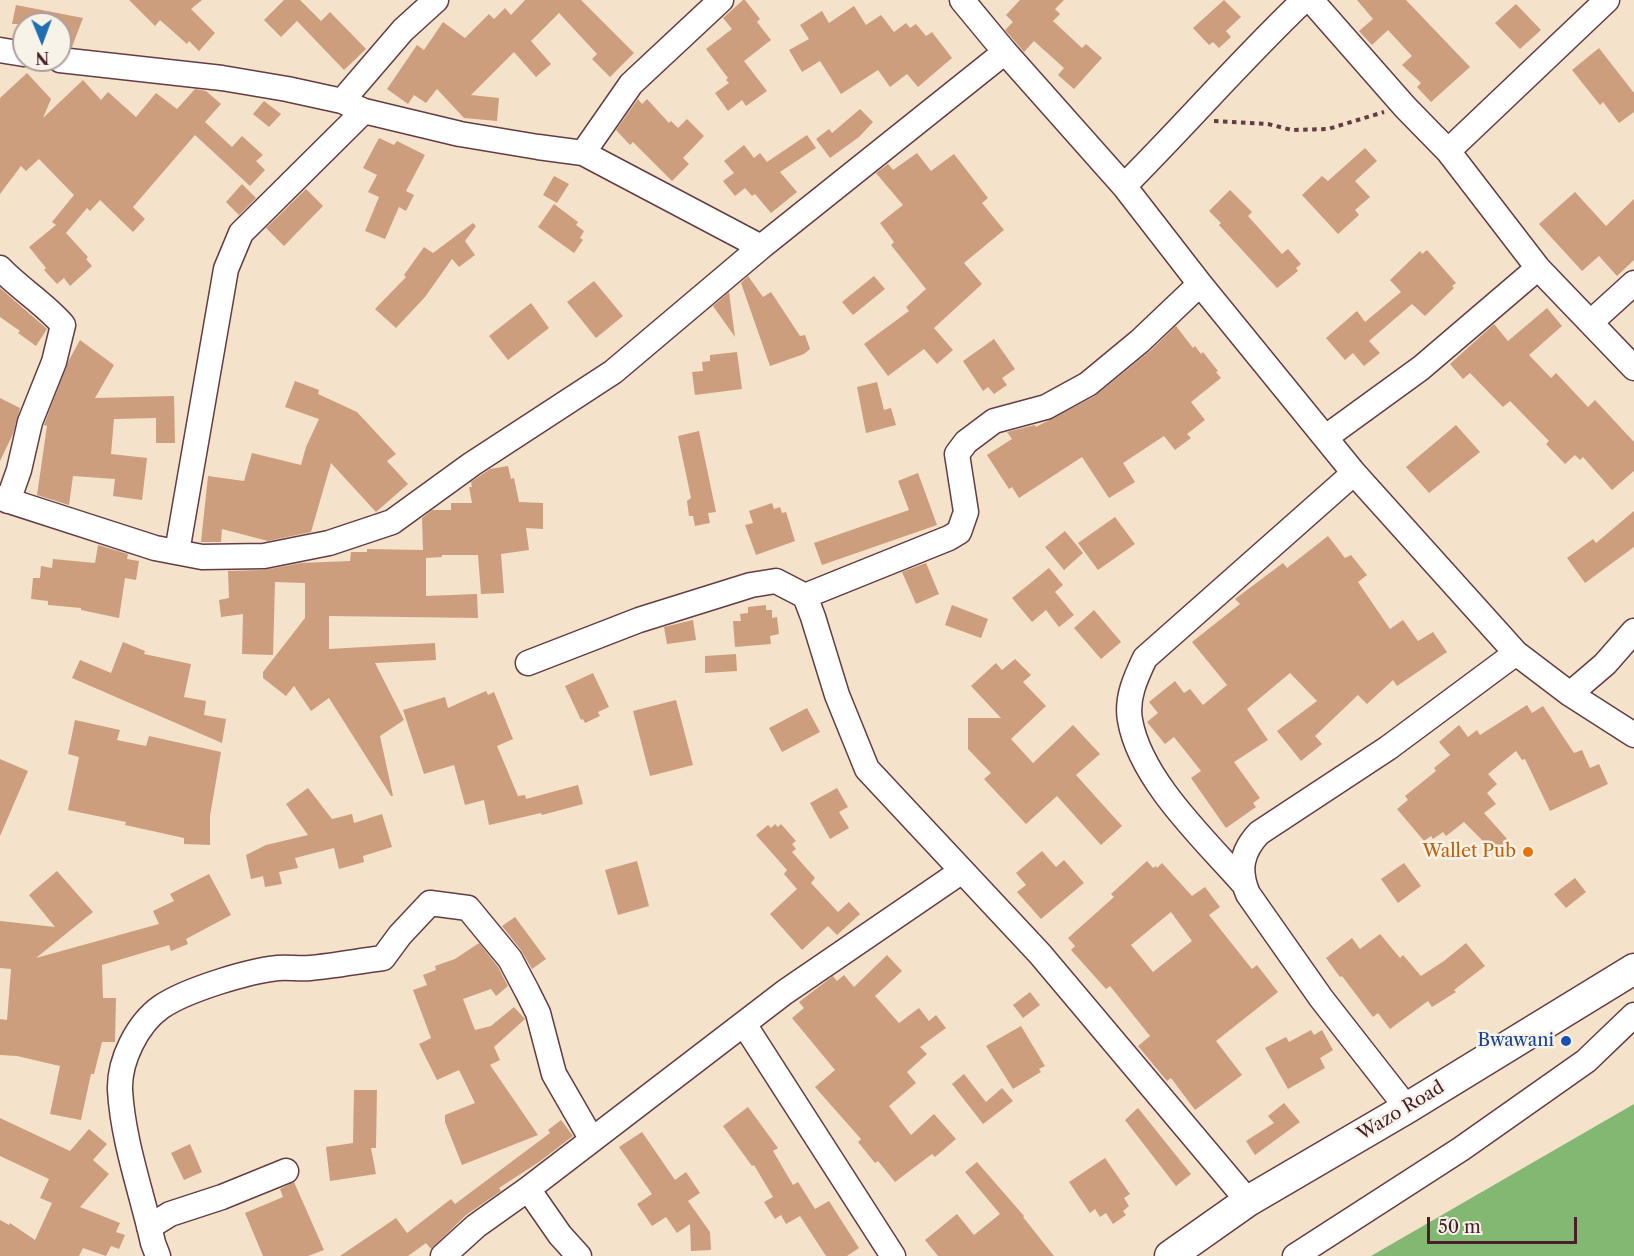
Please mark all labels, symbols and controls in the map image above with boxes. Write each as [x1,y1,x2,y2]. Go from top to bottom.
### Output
north arrow [12,12,72,72]
text: N [35,48,49,68]
place label: Wallet Pub [1423,841,1516,863]
marker: Wallet Pub [1521,845,1535,859]
place label: Bwawani [1478,1030,1554,1052]
marker: Bwawani [1559,1034,1573,1048]
street label: Wazo Road [1354,1077,1448,1145]
scale bar [1430,1205,1580,1243]
text: 50 m [1438,1216,1481,1238]

